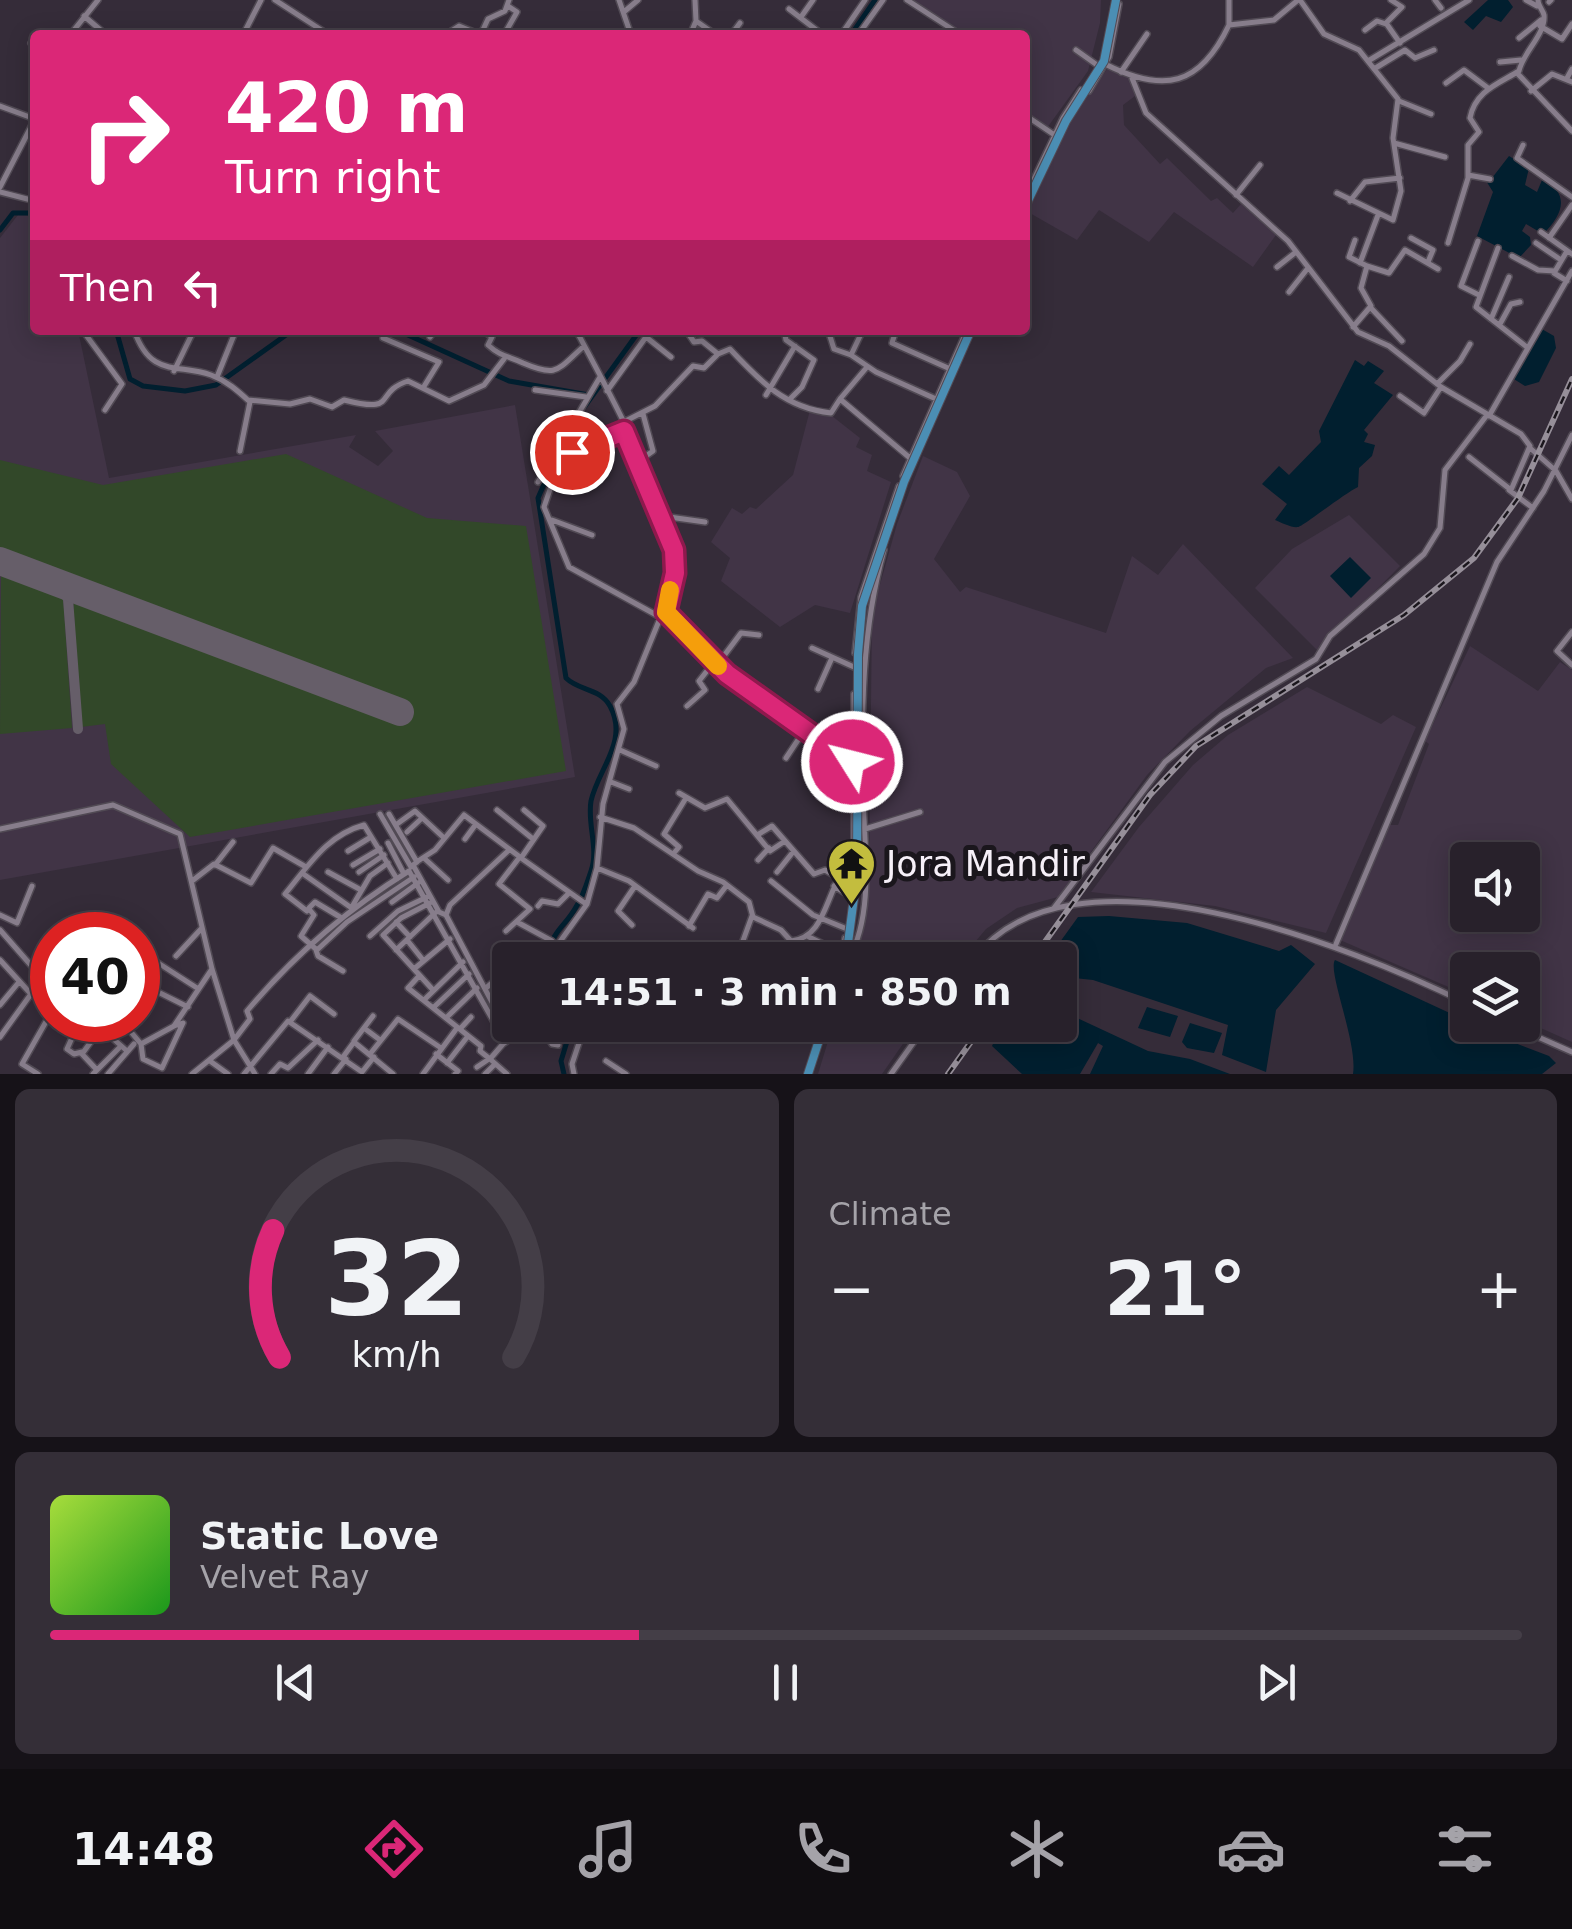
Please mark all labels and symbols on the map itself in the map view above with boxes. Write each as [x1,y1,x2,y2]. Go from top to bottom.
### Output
pin [530,410,615,495]
position arrow [800,710,904,814]
temple icon: Jora Mandir [825,838,877,906]
place label: Jora Mandir [884,844,1085,884]
speed limit sign: 40 [30,912,160,1042]

